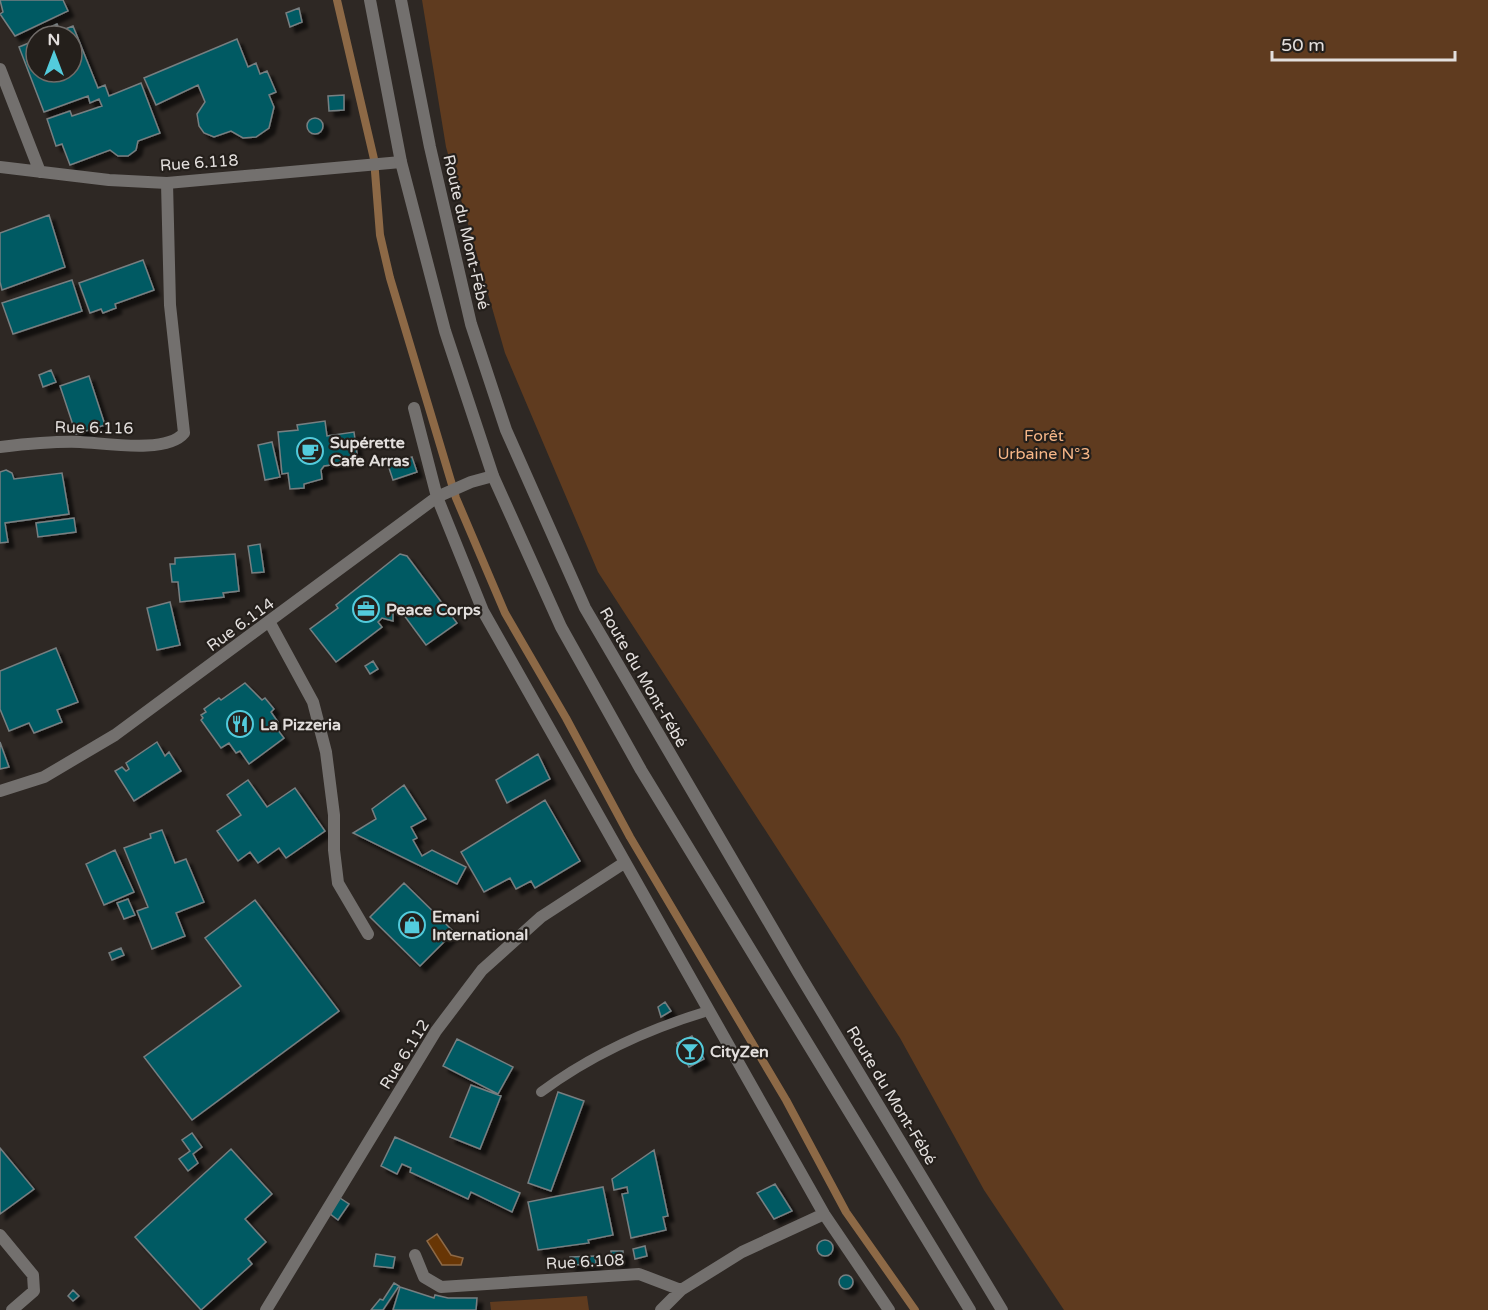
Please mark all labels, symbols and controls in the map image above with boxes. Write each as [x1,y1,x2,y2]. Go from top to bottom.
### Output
north arrow [24,24,84,84]
scale bar [1272,24,1455,62]
text: N [48,30,60,50]
text: 50 m [1281,34,1325,56]
street label: Rue 6.118 [159,150,239,176]
street label: Route du Mont-Fébé [438,153,494,312]
street label: Rue 6.116 [54,417,134,439]
park label: Forêt Urbaine N°3 [998,426,1090,464]
place label: Supérette Cafe Arras [330,433,410,471]
cafe icon: Supérette Cafe Arras [295,436,325,466]
street label: Rue 6.114 [203,594,278,656]
office icon: Peace Corps [351,594,381,624]
place label: Peace Corps [386,600,481,620]
street label: Route du Mont-Fébé [595,604,691,751]
restaurant icon: La Pizzeria [225,709,255,739]
place label: La Pizzeria [260,715,341,735]
place label: Emani International [432,907,528,945]
shop icon: Emani International [397,910,427,940]
street label: Rue 6.112 [376,1016,434,1093]
street label: Route du Mont-Fébé [842,1022,941,1169]
bar icon: CityZen [675,1036,705,1066]
place label: CityZen [710,1042,769,1062]
street label: Rue 6.108 [545,1250,625,1274]

